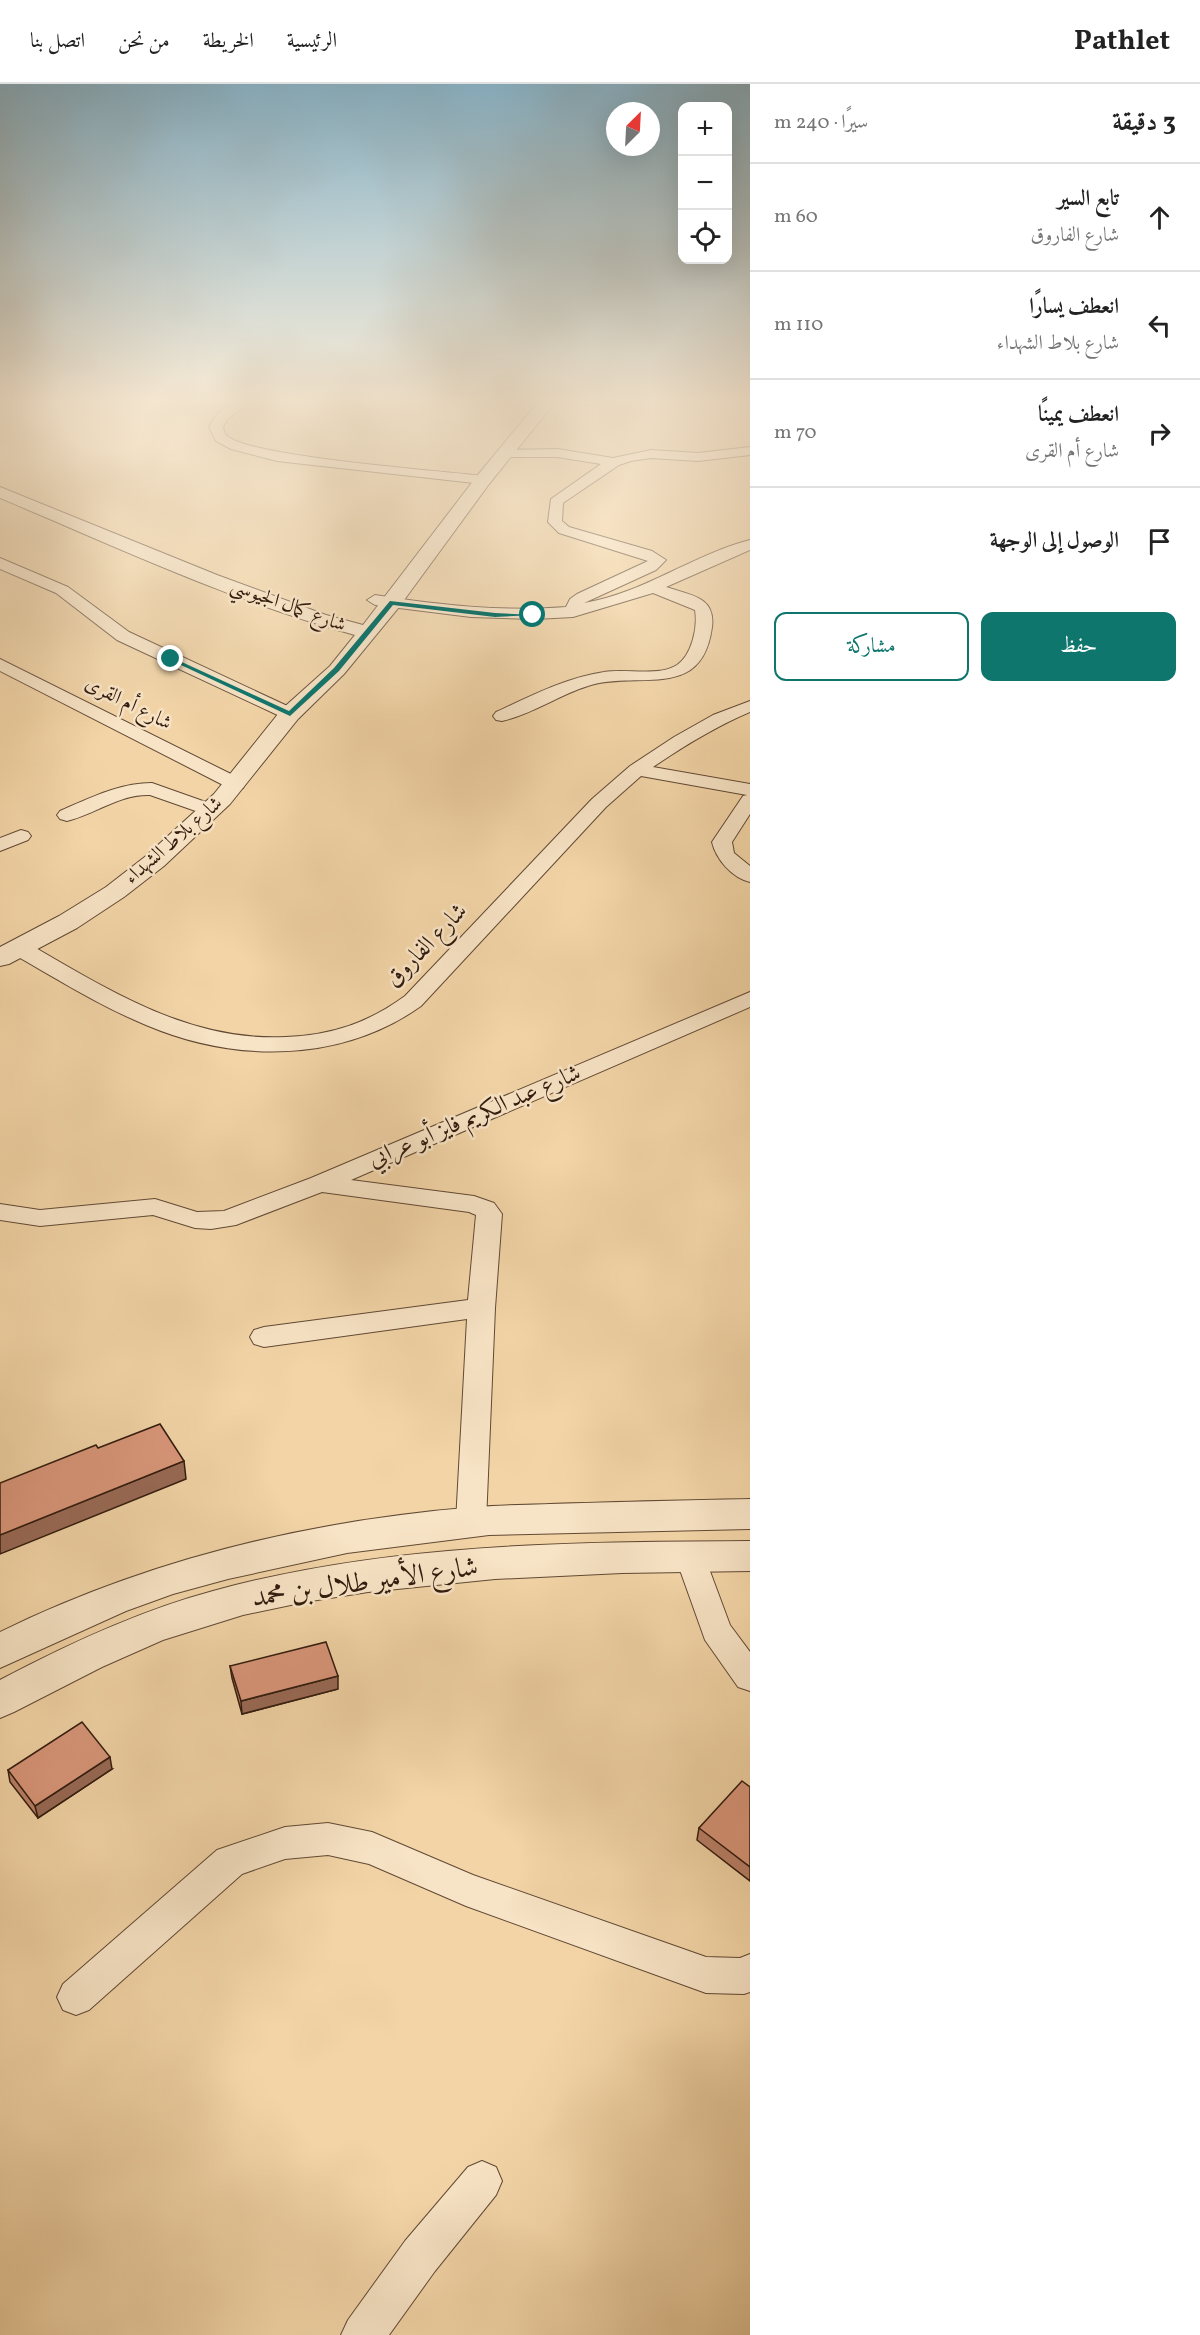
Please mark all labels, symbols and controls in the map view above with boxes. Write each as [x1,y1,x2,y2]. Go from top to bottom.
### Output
text: Pathlet [1074,22,1170,61]
text: اتصل بنا [30,27,85,56]
text: من نحن [118,27,170,56]
text: الخريطة [203,27,254,56]
text: الرئيسية [287,27,337,56]
north arrow [606,102,660,156]
map controls [678,102,732,264]
button: + [678,102,732,156]
text: 3 دقيقة [1112,105,1176,141]
text: سيرًا · 240 m [774,109,868,137]
button: − [678,156,732,210]
text: تابع السير [1057,184,1119,215]
icon: ahead [1143,201,1176,234]
text: 60 m [774,203,818,231]
button: locate [678,210,732,264]
text: شارع الفاروق [1031,222,1119,250]
text: انعطف يسارًا [1029,292,1119,323]
icon: left [1143,309,1176,342]
text: 110 m [774,311,823,339]
text: شارع بلاط الشهداء [997,330,1119,358]
text: انعطف يمينًا [1038,400,1119,431]
icon: right [1143,417,1176,450]
text: 70 m [774,419,817,447]
text: شارع أم القرى [1025,438,1119,466]
icon: arrive [1143,525,1176,558]
text: الوصول إلى الوجهة [990,526,1119,557]
street label: شارع كمال الجيوسي [225,572,350,643]
route start [519,601,545,627]
button: مشاركة [774,612,969,681]
button: حفظ [981,612,1176,681]
route end [157,645,183,671]
street label: شارع أم القرى [79,668,177,740]
street label: شارع بلاط الشهداء [119,790,231,893]
street label: شارع الفاروق [378,896,477,997]
street label: شارع عبد الكريم فايز أبو عرابي [363,1055,587,1179]
street label: شارع الأمير طلال بن محمد [249,1547,481,1620]

